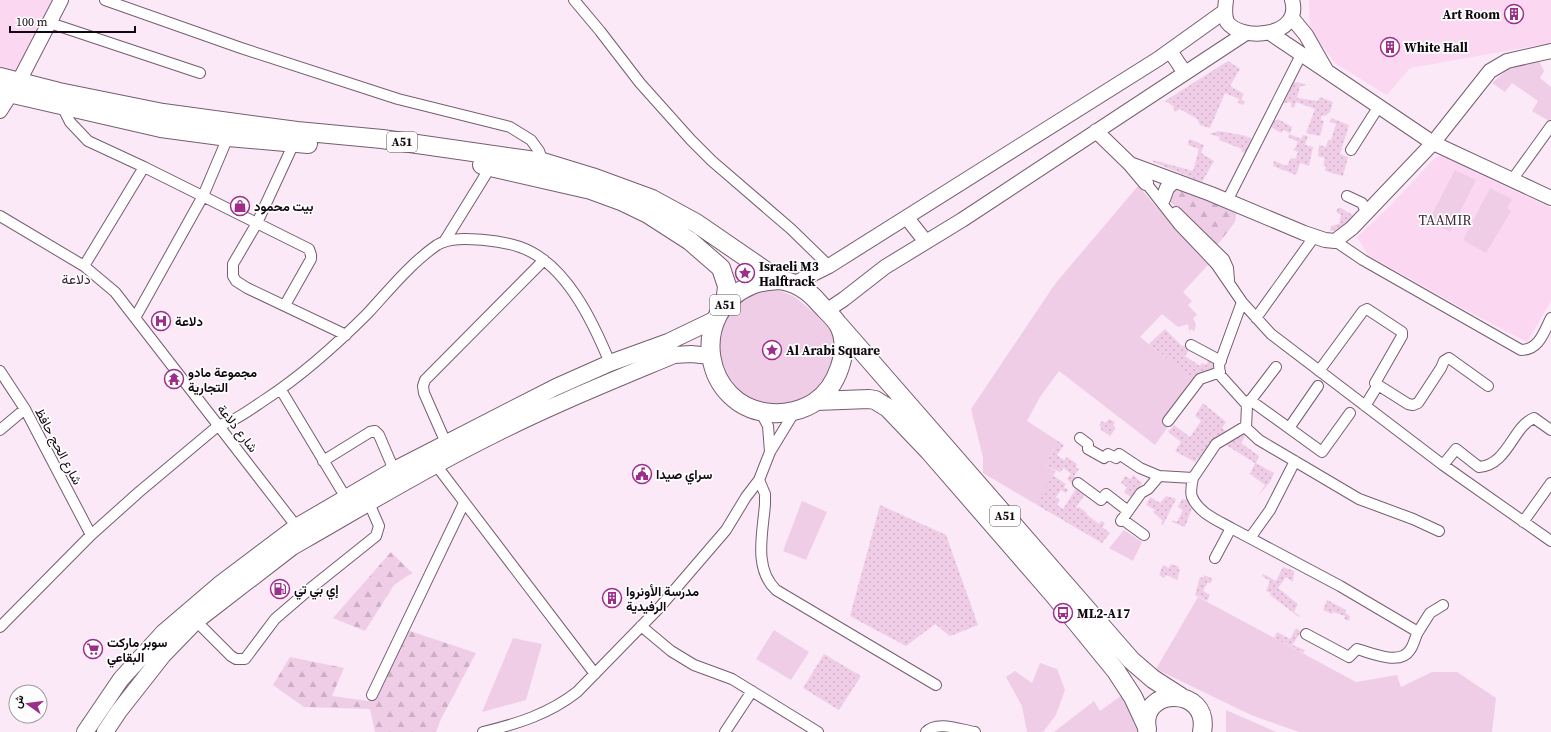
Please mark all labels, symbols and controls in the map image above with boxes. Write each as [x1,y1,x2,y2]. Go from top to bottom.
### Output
building icon: Art Room [1503,3,1525,25]
place label: Art Room [1442,6,1500,23]
scale bar [10,8,135,34]
text: 100 m [16,14,48,30]
building icon: White Hall [1379,36,1401,58]
place label: White Hall [1404,39,1468,56]
road number: A51 [387,132,417,152]
shop icon: بيت محمود [229,195,251,217]
place label: بيت محمود [254,198,313,215]
district label: TAAMIR [1418,210,1472,230]
place label: Israeli M3 Halftrack [759,258,819,290]
place icon: Israeli M3 Halftrack [734,262,756,284]
district label: دلاعة [61,269,91,289]
road number: A51 [710,295,740,315]
hospital icon: دلاعة [150,310,172,332]
place label: دلاعة [175,313,203,330]
place icon: Al Arabi Square [761,339,783,361]
place label: Al Arabi Square [786,342,880,359]
place label: مجموعة مادو التجارية [188,364,257,396]
temple icon: مجموعة مادو التجارية [163,368,185,390]
street label: شارع دلاعة [213,401,262,456]
street label: شارع الحج حافظ [30,405,86,488]
public building icon: سراي صيدا [631,463,653,485]
place label: سراي صيدا [656,466,712,485]
road number: A51 [990,506,1020,526]
fuel station icon: إي بي تي [269,578,291,600]
place label: إي بي تي [294,581,339,600]
place label: مدرسة الأونروا الرفيدية [626,583,699,615]
building icon: مدرسة الأونروا الرفيدية [601,587,623,609]
bus stop icon: ML2-A17 [1052,602,1074,624]
place label: ML2-A17 [1077,605,1130,622]
place label: سوبر ماركت البقاعي [107,634,167,668]
supermarket icon: سوبر ماركت البقاعي [82,638,104,660]
north arrow [8,684,48,724]
text: ش [10,693,28,710]

